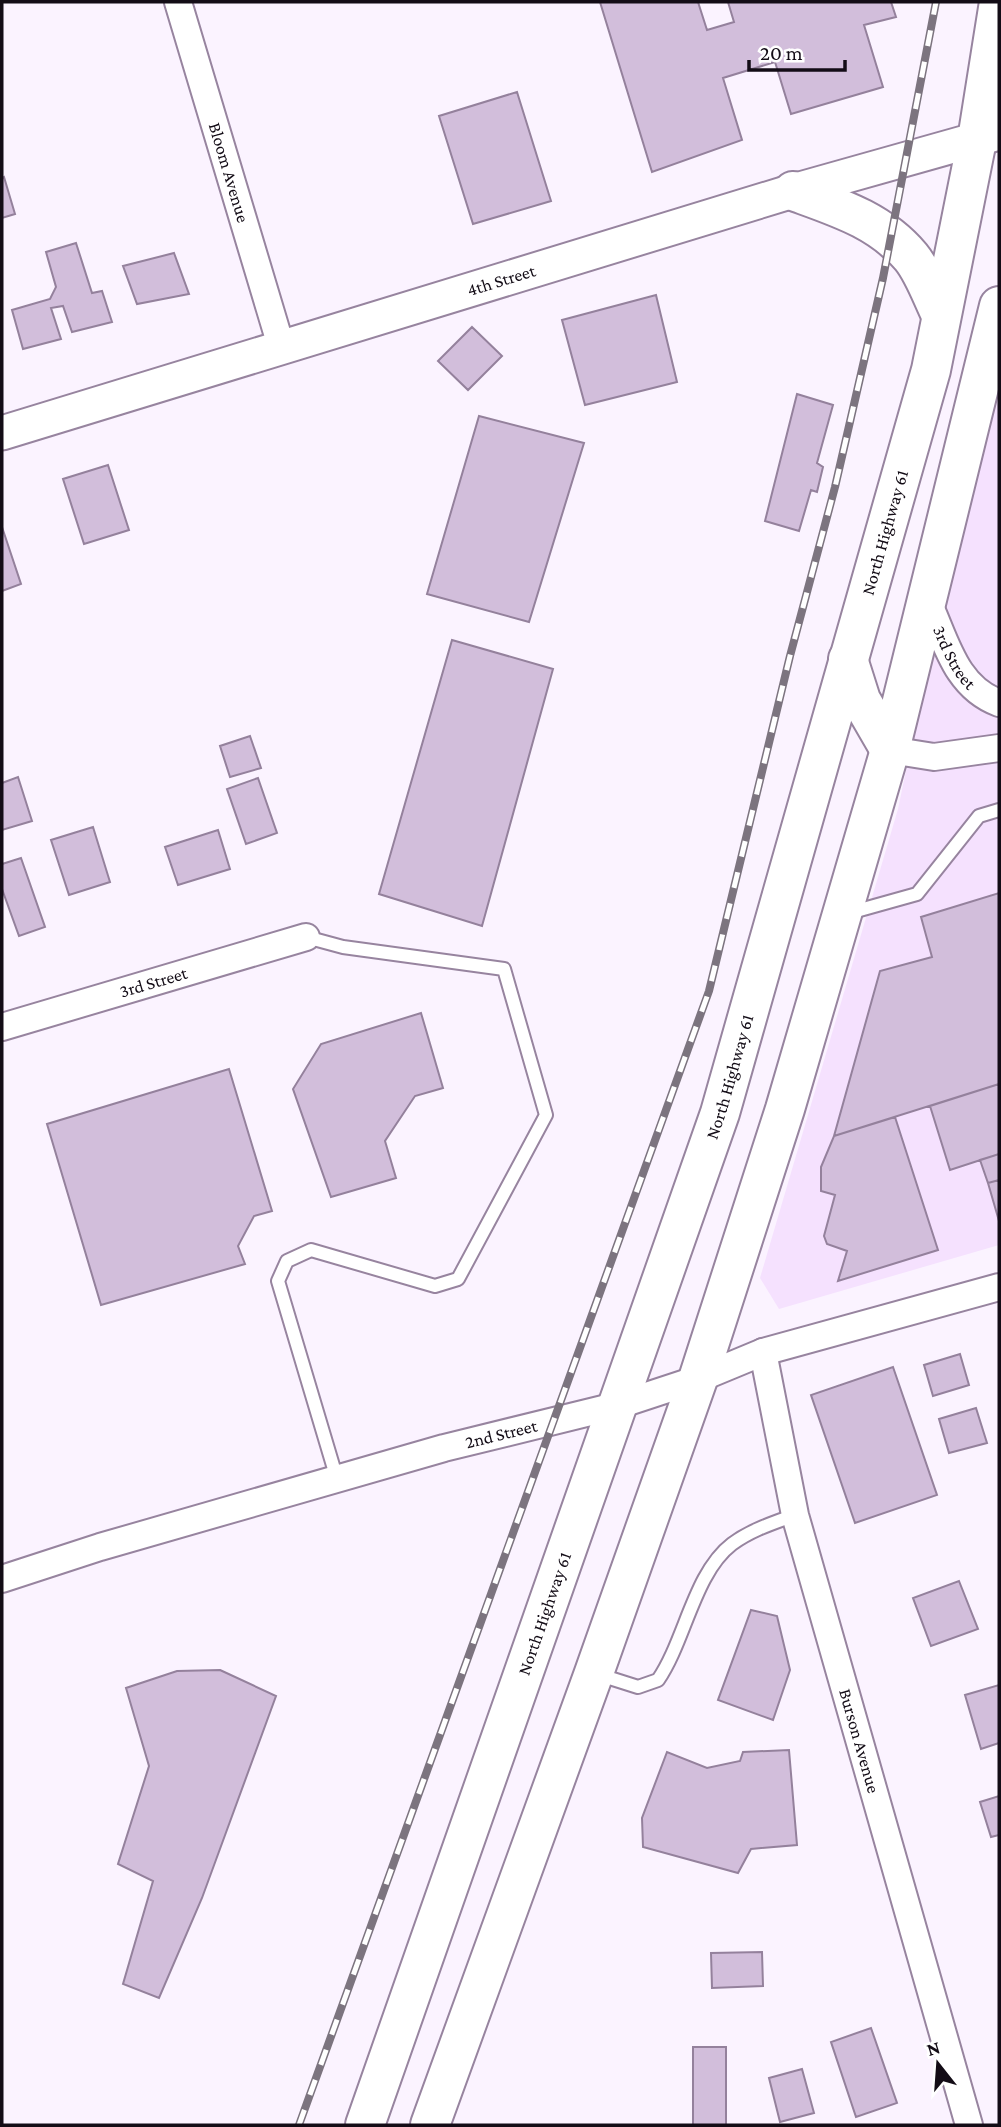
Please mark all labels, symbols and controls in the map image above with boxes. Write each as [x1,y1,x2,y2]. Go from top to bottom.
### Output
scale bar [749,28,845,72]
text: 20 m [760,41,803,65]
street label: Bloom Avenue [205,120,253,225]
street label: 4th Street [465,260,539,300]
street label: North Highway 61 [858,468,912,597]
street label: 3rd Street [929,623,981,694]
street label: 3rd Street [117,962,191,1002]
street label: North Highway 61 [702,1012,758,1142]
street label: 2nd Street [463,1415,540,1452]
street label: North Highway 61 [514,1549,575,1678]
street label: Burson Avenue [835,1686,884,1796]
north arrow [903,2029,973,2099]
text: N [924,2036,942,2060]

